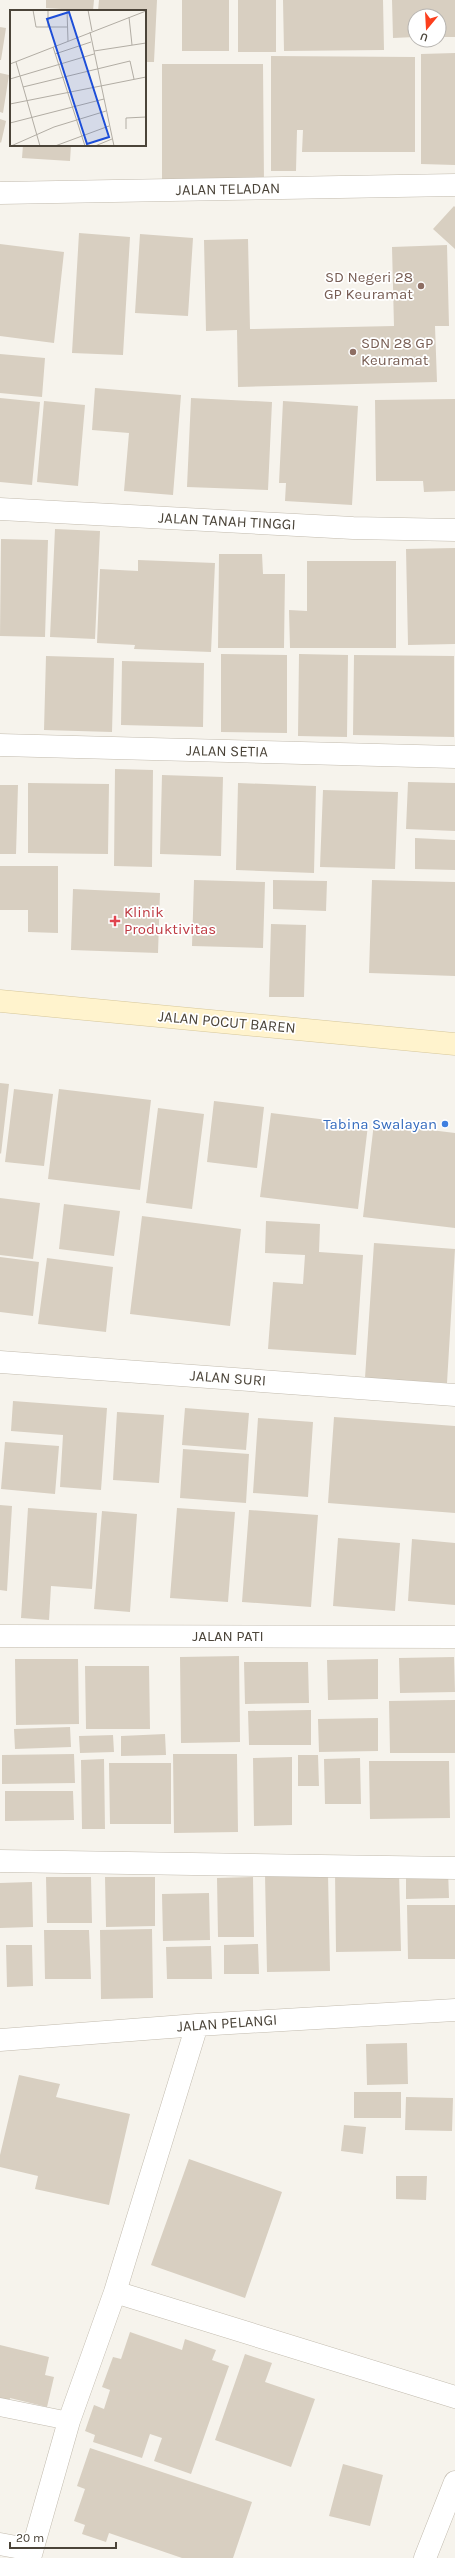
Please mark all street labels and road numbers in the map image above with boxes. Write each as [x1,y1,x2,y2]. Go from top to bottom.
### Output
street label: JALAN TELADAN [176,179,280,199]
street label: JALAN TANAH TINGGI [158,508,296,534]
street label: JALAN SETIA [186,741,269,761]
street label: JALAN POCUT BAREN [157,1007,297,1037]
street label: JALAN SURI [189,1366,267,1390]
street label: JALAN PATI [192,1627,264,1645]
street label: JALAN PELANGI [176,2011,278,2035]

